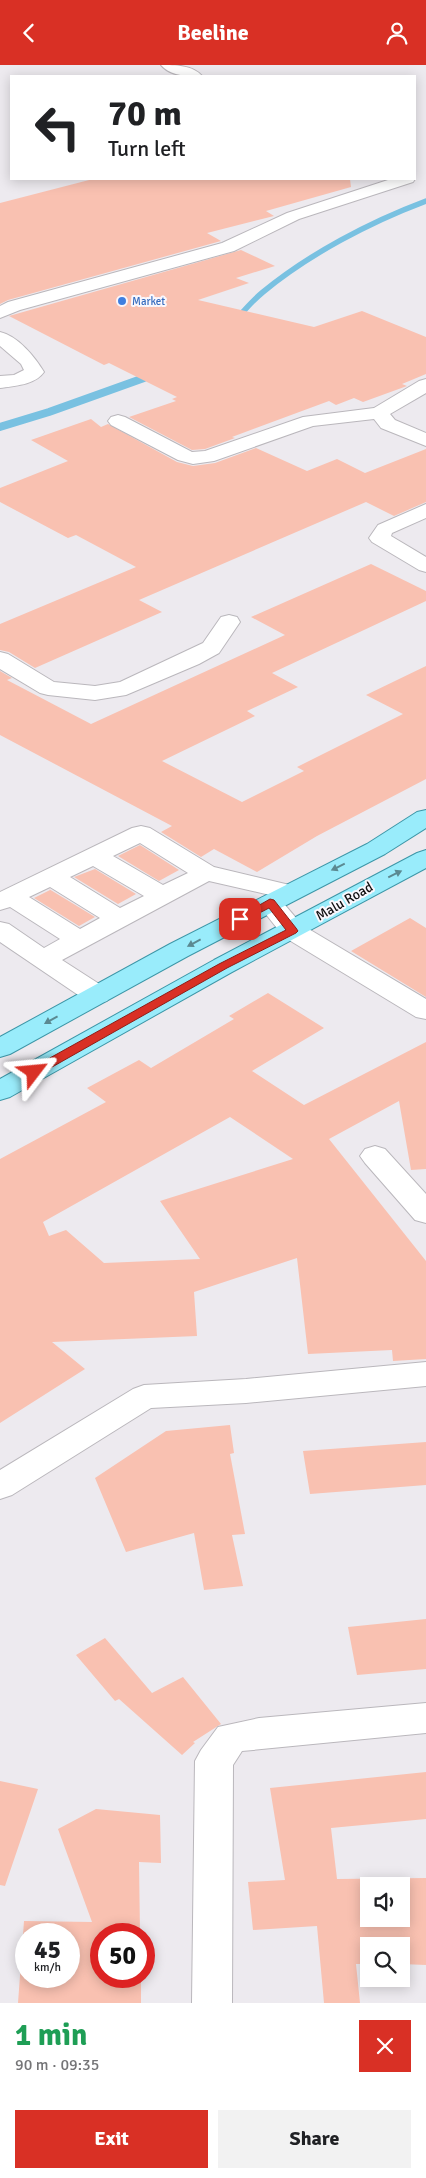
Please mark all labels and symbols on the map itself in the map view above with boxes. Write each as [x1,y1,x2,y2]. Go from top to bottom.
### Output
marker: Market [116,295,128,307]
place label: Market [132,295,165,308]
one-way arrow [331,863,345,871]
one-way arrow [388,869,402,877]
street label: Malu Road [313,878,376,925]
pin [219,898,261,940]
one-way arrow [187,939,201,947]
one-way arrow [44,1016,59,1024]
position arrow [7,1045,59,1097]
speed limit sign: 50 [90,1923,155,1988]

